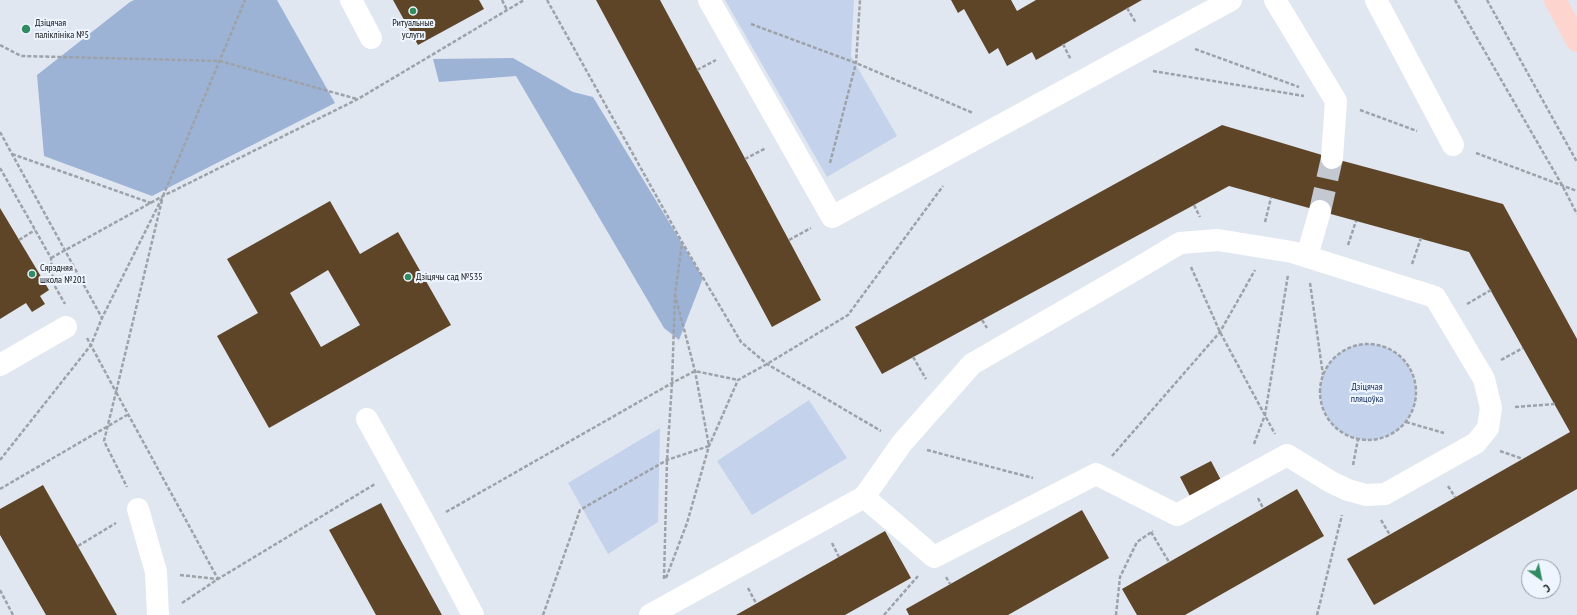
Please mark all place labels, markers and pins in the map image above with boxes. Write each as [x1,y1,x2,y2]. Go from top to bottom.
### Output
marker: Ритуальные услуги [408,6,418,16]
place label: Дзіцячая паліклініка №5 [35,17,89,40]
place label: Ритуальные услуги [392,17,434,40]
marker: Дзіцячая паліклініка №5 [20,23,32,35]
place label: Сярэдняя школа №201 [40,262,86,286]
marker: Сярэдняя школа №201 [27,269,37,279]
place label: Дзіцячы сад №535 [416,271,483,283]
marker: Дзіцячы сад №535 [403,272,413,282]

